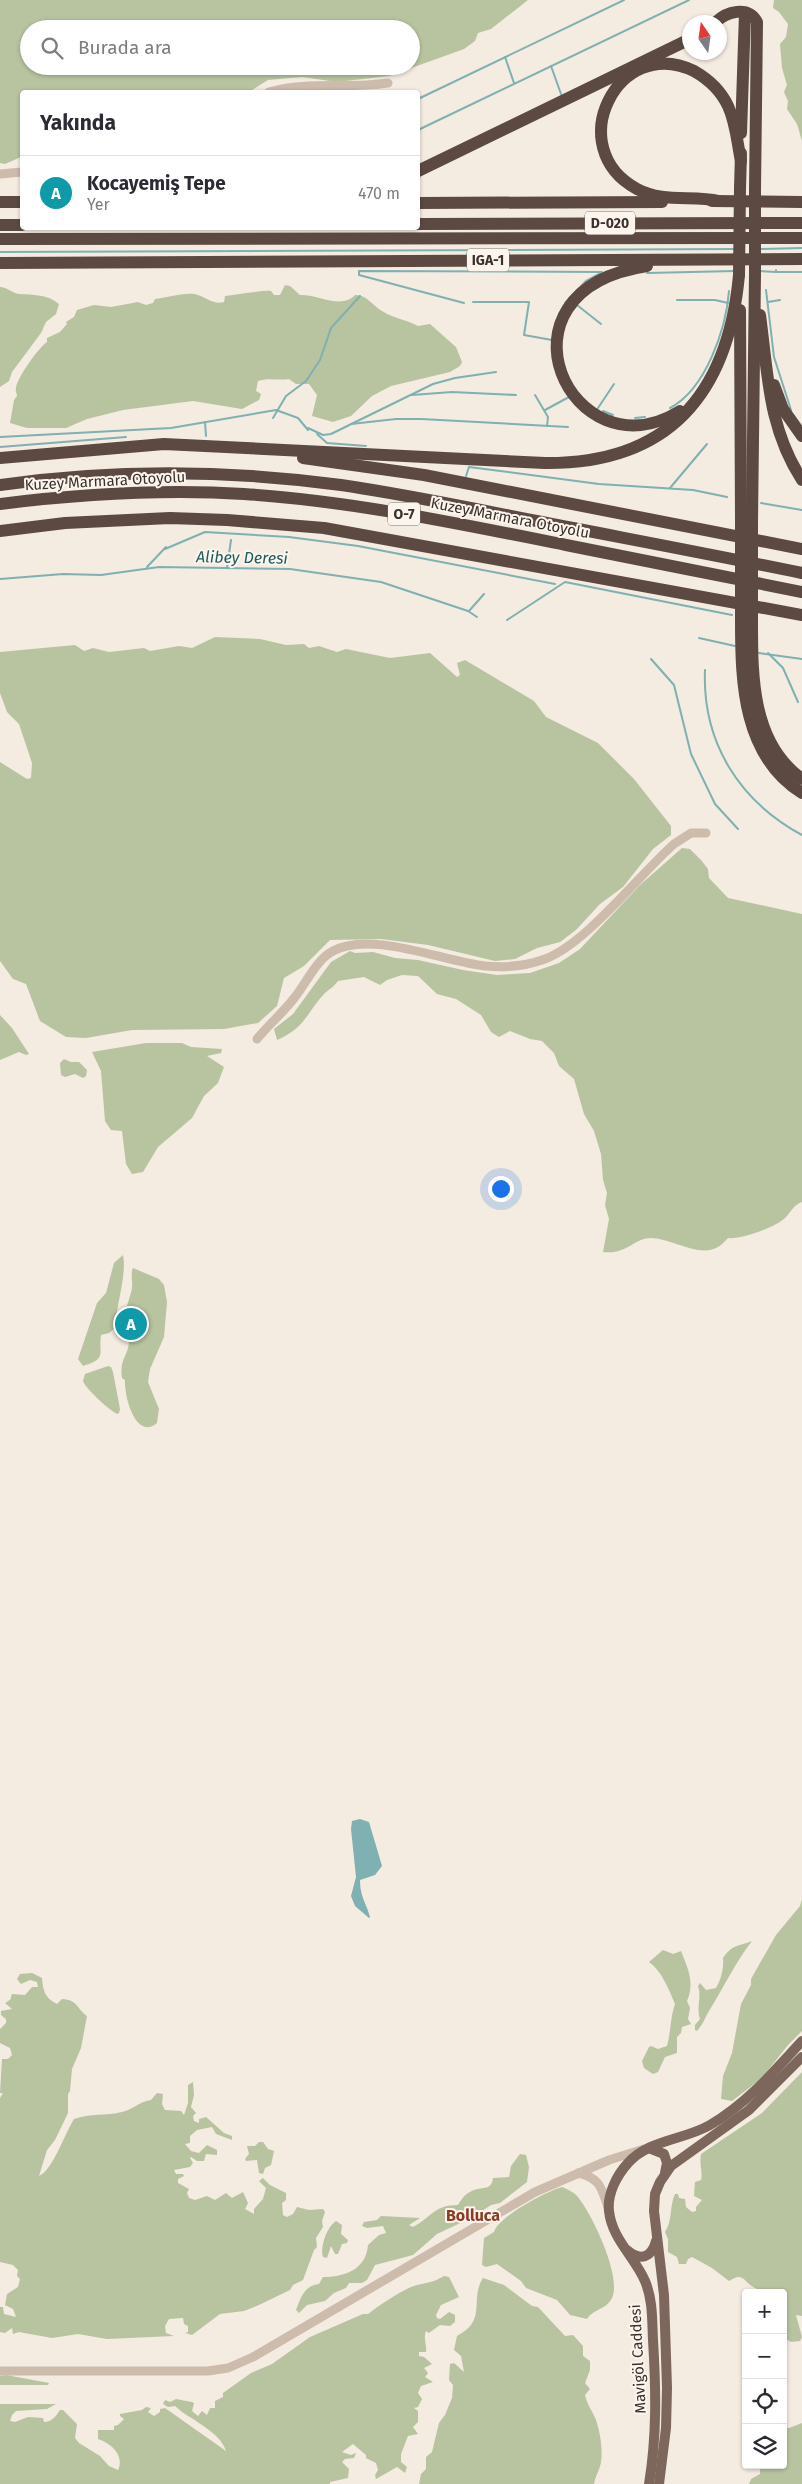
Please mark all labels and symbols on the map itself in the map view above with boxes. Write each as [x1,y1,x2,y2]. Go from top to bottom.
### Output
north arrow [682,15,727,60]
road number: D-020 [585,212,635,234]
road number: IGA-1 [467,248,509,272]
street label: Kuzey Marmara Otoyolu [24,468,186,494]
street label: Kuzey Marmara Otoyolu [429,494,591,542]
road number: O-7 [388,502,420,526]
water label: Alibey Deresi [195,547,289,568]
your location [488,1176,514,1202]
pin: A [115,1305,147,1343]
district label: Bolluca [446,2206,500,2225]
street label: Mavigöl Caddesi [626,2304,650,2414]

